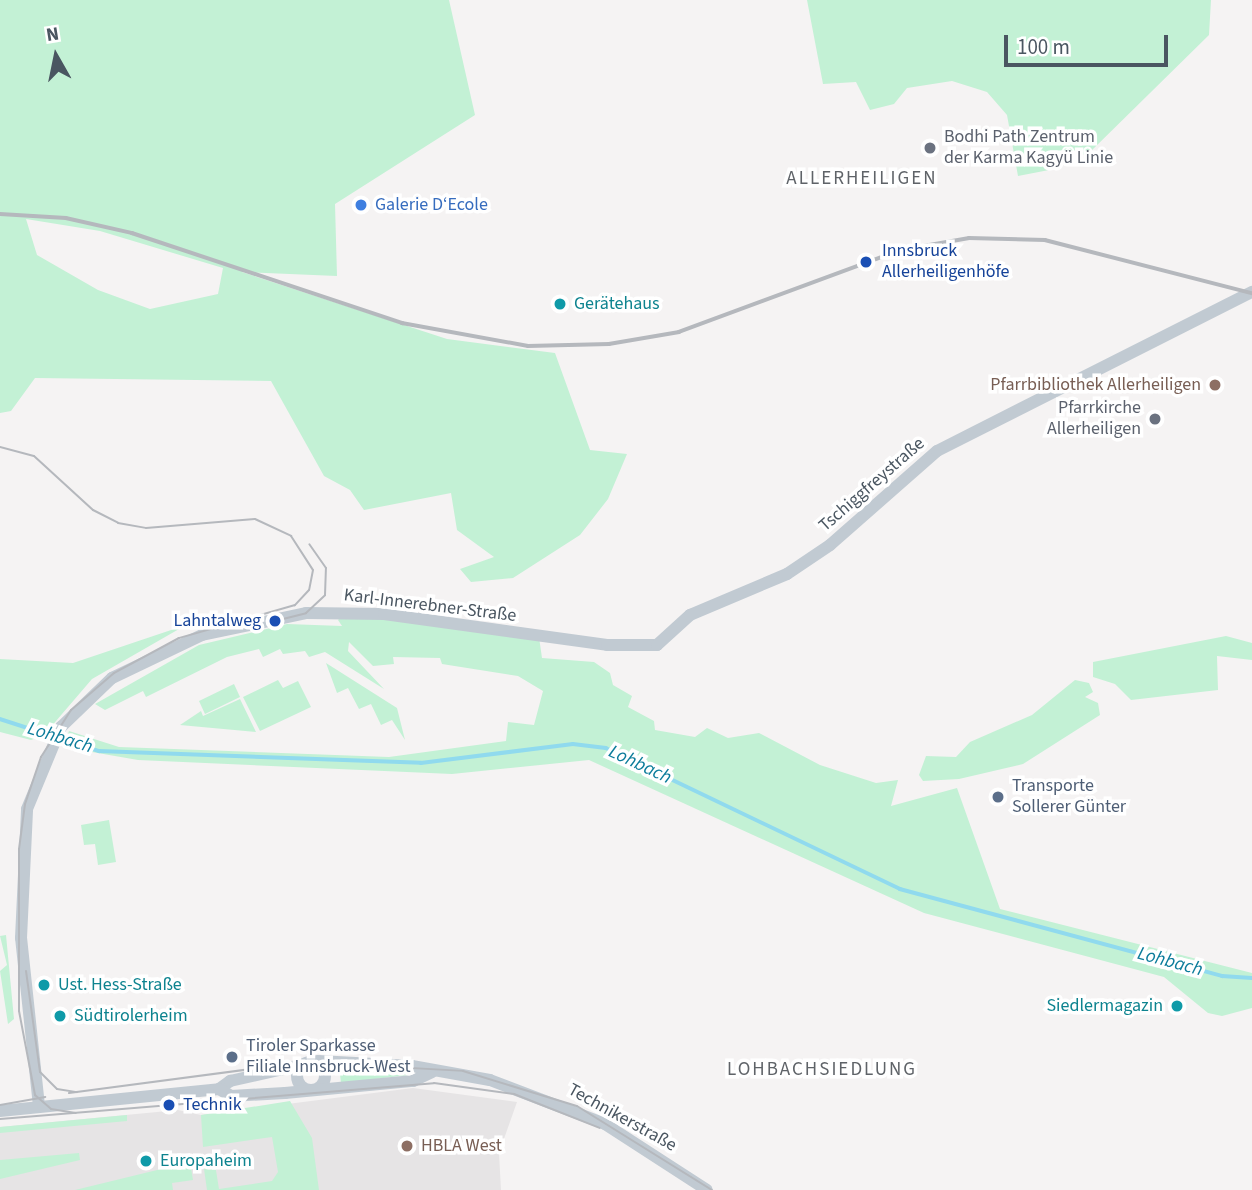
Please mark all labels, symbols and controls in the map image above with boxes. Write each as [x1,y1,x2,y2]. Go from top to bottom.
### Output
text: N [44,20,61,49]
north arrow [21,21,91,91]
scale bar [1007,21,1172,65]
text: 100 m [1017,32,1070,62]
place label: Bodhi Path Zentrum der Karma Kagyü Linie [944,127,1113,170]
marker: Bodhi Path Zentrum der Karma Kagyü Linie [922,140,938,156]
district label: ALLERHEILIGEN [788,168,936,190]
place label: Galerie D‘Ecole [375,194,488,216]
marker: Galerie D‘Ecole [353,197,369,213]
place label: Innsbruck Allerheiligenhöfe [882,241,1009,284]
marker: Innsbruck Allerheiligenhöfe [856,252,876,272]
place label: Gerätehaus [574,293,660,315]
marker: Gerätehaus [552,296,568,312]
place label: Pfarrbibliothek Allerheiligen [990,374,1201,396]
marker: Pfarrbibliothek Allerheiligen [1207,377,1223,393]
place label: Pfarrkirche Allerheiligen [1047,398,1141,440]
marker: Pfarrkirche Allerheiligen [1147,411,1163,427]
street label: Tschiggfreystraße [815,433,929,537]
street label: Karl-Innerebner-Straße [343,585,517,627]
place label: Lahntalweg [173,610,261,632]
marker: Lahntalweg [267,613,283,629]
water label: Lohbach [25,717,95,759]
water label: Lohbach [605,741,675,789]
place label: Transporte Sollerer Günter [1012,776,1126,818]
marker: Transporte Sollerer Günter [990,789,1006,805]
water label: Lohbach [1135,942,1205,982]
place label: Ust. Hess-Straße [58,974,182,996]
marker: Ust. Hess-Straße [36,977,52,993]
place label: Siedlermagazin [1047,995,1163,1017]
marker: Siedlermagazin [1169,998,1185,1014]
place label: Südtirolerheim [74,1005,188,1027]
marker: Südtirolerheim [52,1008,68,1024]
place label: Tiroler Sparkasse Filiale Innsbruck-West [246,1036,411,1078]
marker: Tiroler Sparkasse Filiale Innsbruck-West [224,1049,240,1065]
district label: LOHBACHSIEDLUNG [729,1059,915,1081]
street label: Technikerstraße [564,1079,680,1157]
place label: Technik [183,1094,242,1116]
marker: Technik [161,1097,177,1113]
place label: HBLA West [421,1135,502,1157]
marker: HBLA West [399,1138,415,1154]
place label: Europaheim [160,1150,252,1172]
marker: Europaheim [138,1153,154,1169]

